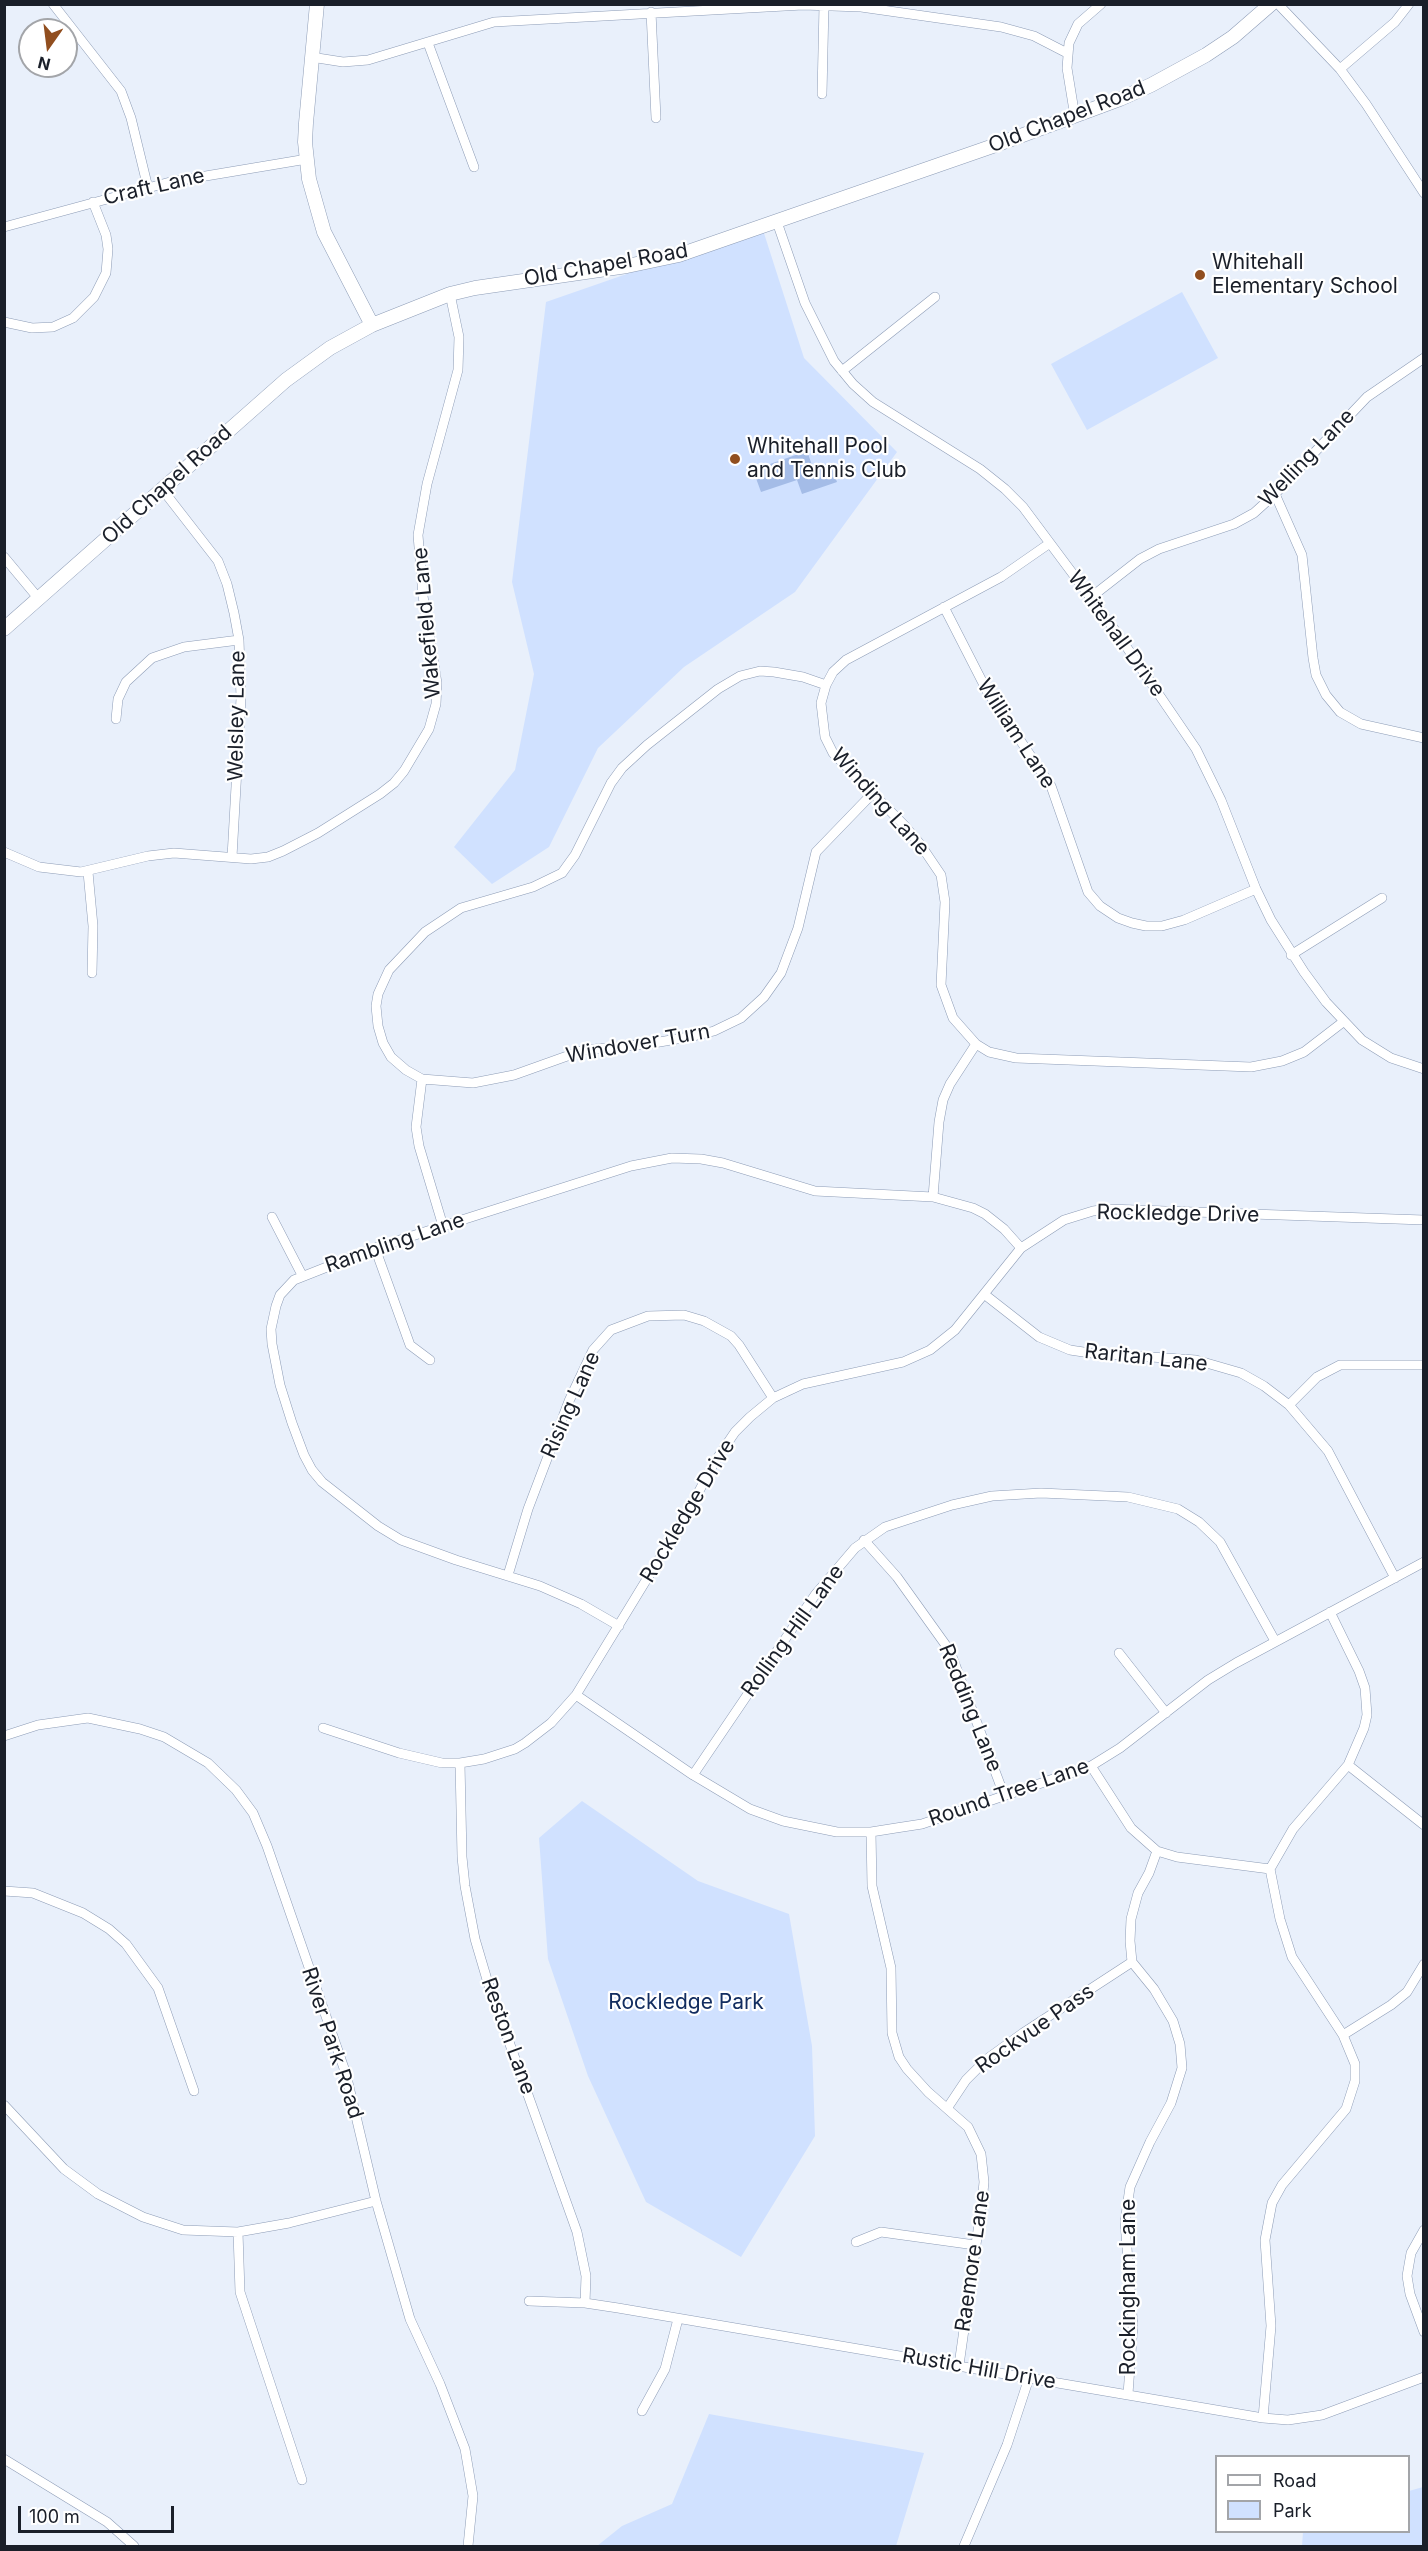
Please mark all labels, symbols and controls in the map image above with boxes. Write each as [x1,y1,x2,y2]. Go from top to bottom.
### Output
north arrow [18,18,78,78]
text: N [36,52,52,75]
street label: Old Chapel Road [985,75,1149,159]
street label: Craft Lane [101,163,207,211]
street label: Old Chapel Road [522,238,690,292]
place label: Whitehall Elementary School [1212,250,1398,300]
marker: Whitehall Elementary School [1193,268,1207,282]
street label: Welling Lane [1254,404,1360,512]
street label: Old Chapel Road [97,420,237,550]
place label: Whitehall Pool and Tennis Club [747,434,907,484]
marker: Whitehall Pool and Tennis Club [728,452,742,466]
street label: Wakefield Lane [408,546,446,700]
street label: Whitehall Drive [1062,566,1170,702]
street label: Welsley Lane [223,650,251,782]
street label: William Lane [971,675,1061,793]
street label: Winding Lane [825,743,935,861]
street label: Windover Turn [564,1019,712,1069]
street label: Rockledge Drive [1096,1200,1260,1228]
street label: Rambling Lane [322,1207,468,1279]
street label: Raritan Lane [1083,1339,1209,1377]
street label: Rising Lane [536,1348,606,1462]
street label: Rockledge Drive [635,1435,741,1587]
street label: Rolling Hill Lane [737,1560,849,1702]
street label: Redding Lane [933,1640,1007,1776]
street label: Round Tree Lane [925,1754,1093,1832]
street label: River Park Road [296,1964,368,2122]
street label: Reston Lane [475,1974,541,2098]
street label: Rockvue Pass [971,1979,1099,2079]
park label: Rockledge Park [608,1990,764,2016]
street label: Raemore Lane [951,2189,995,2333]
street label: Rockingham Lane [1116,2199,1142,2375]
street label: Rustic Hill Drive [900,2343,1058,2395]
legend [1215,2455,1410,2533]
text: Road [1273,2470,1316,2491]
scale bar [21,2494,177,2532]
text: Park [1273,2500,1312,2521]
text: 100 m [29,2506,80,2527]

